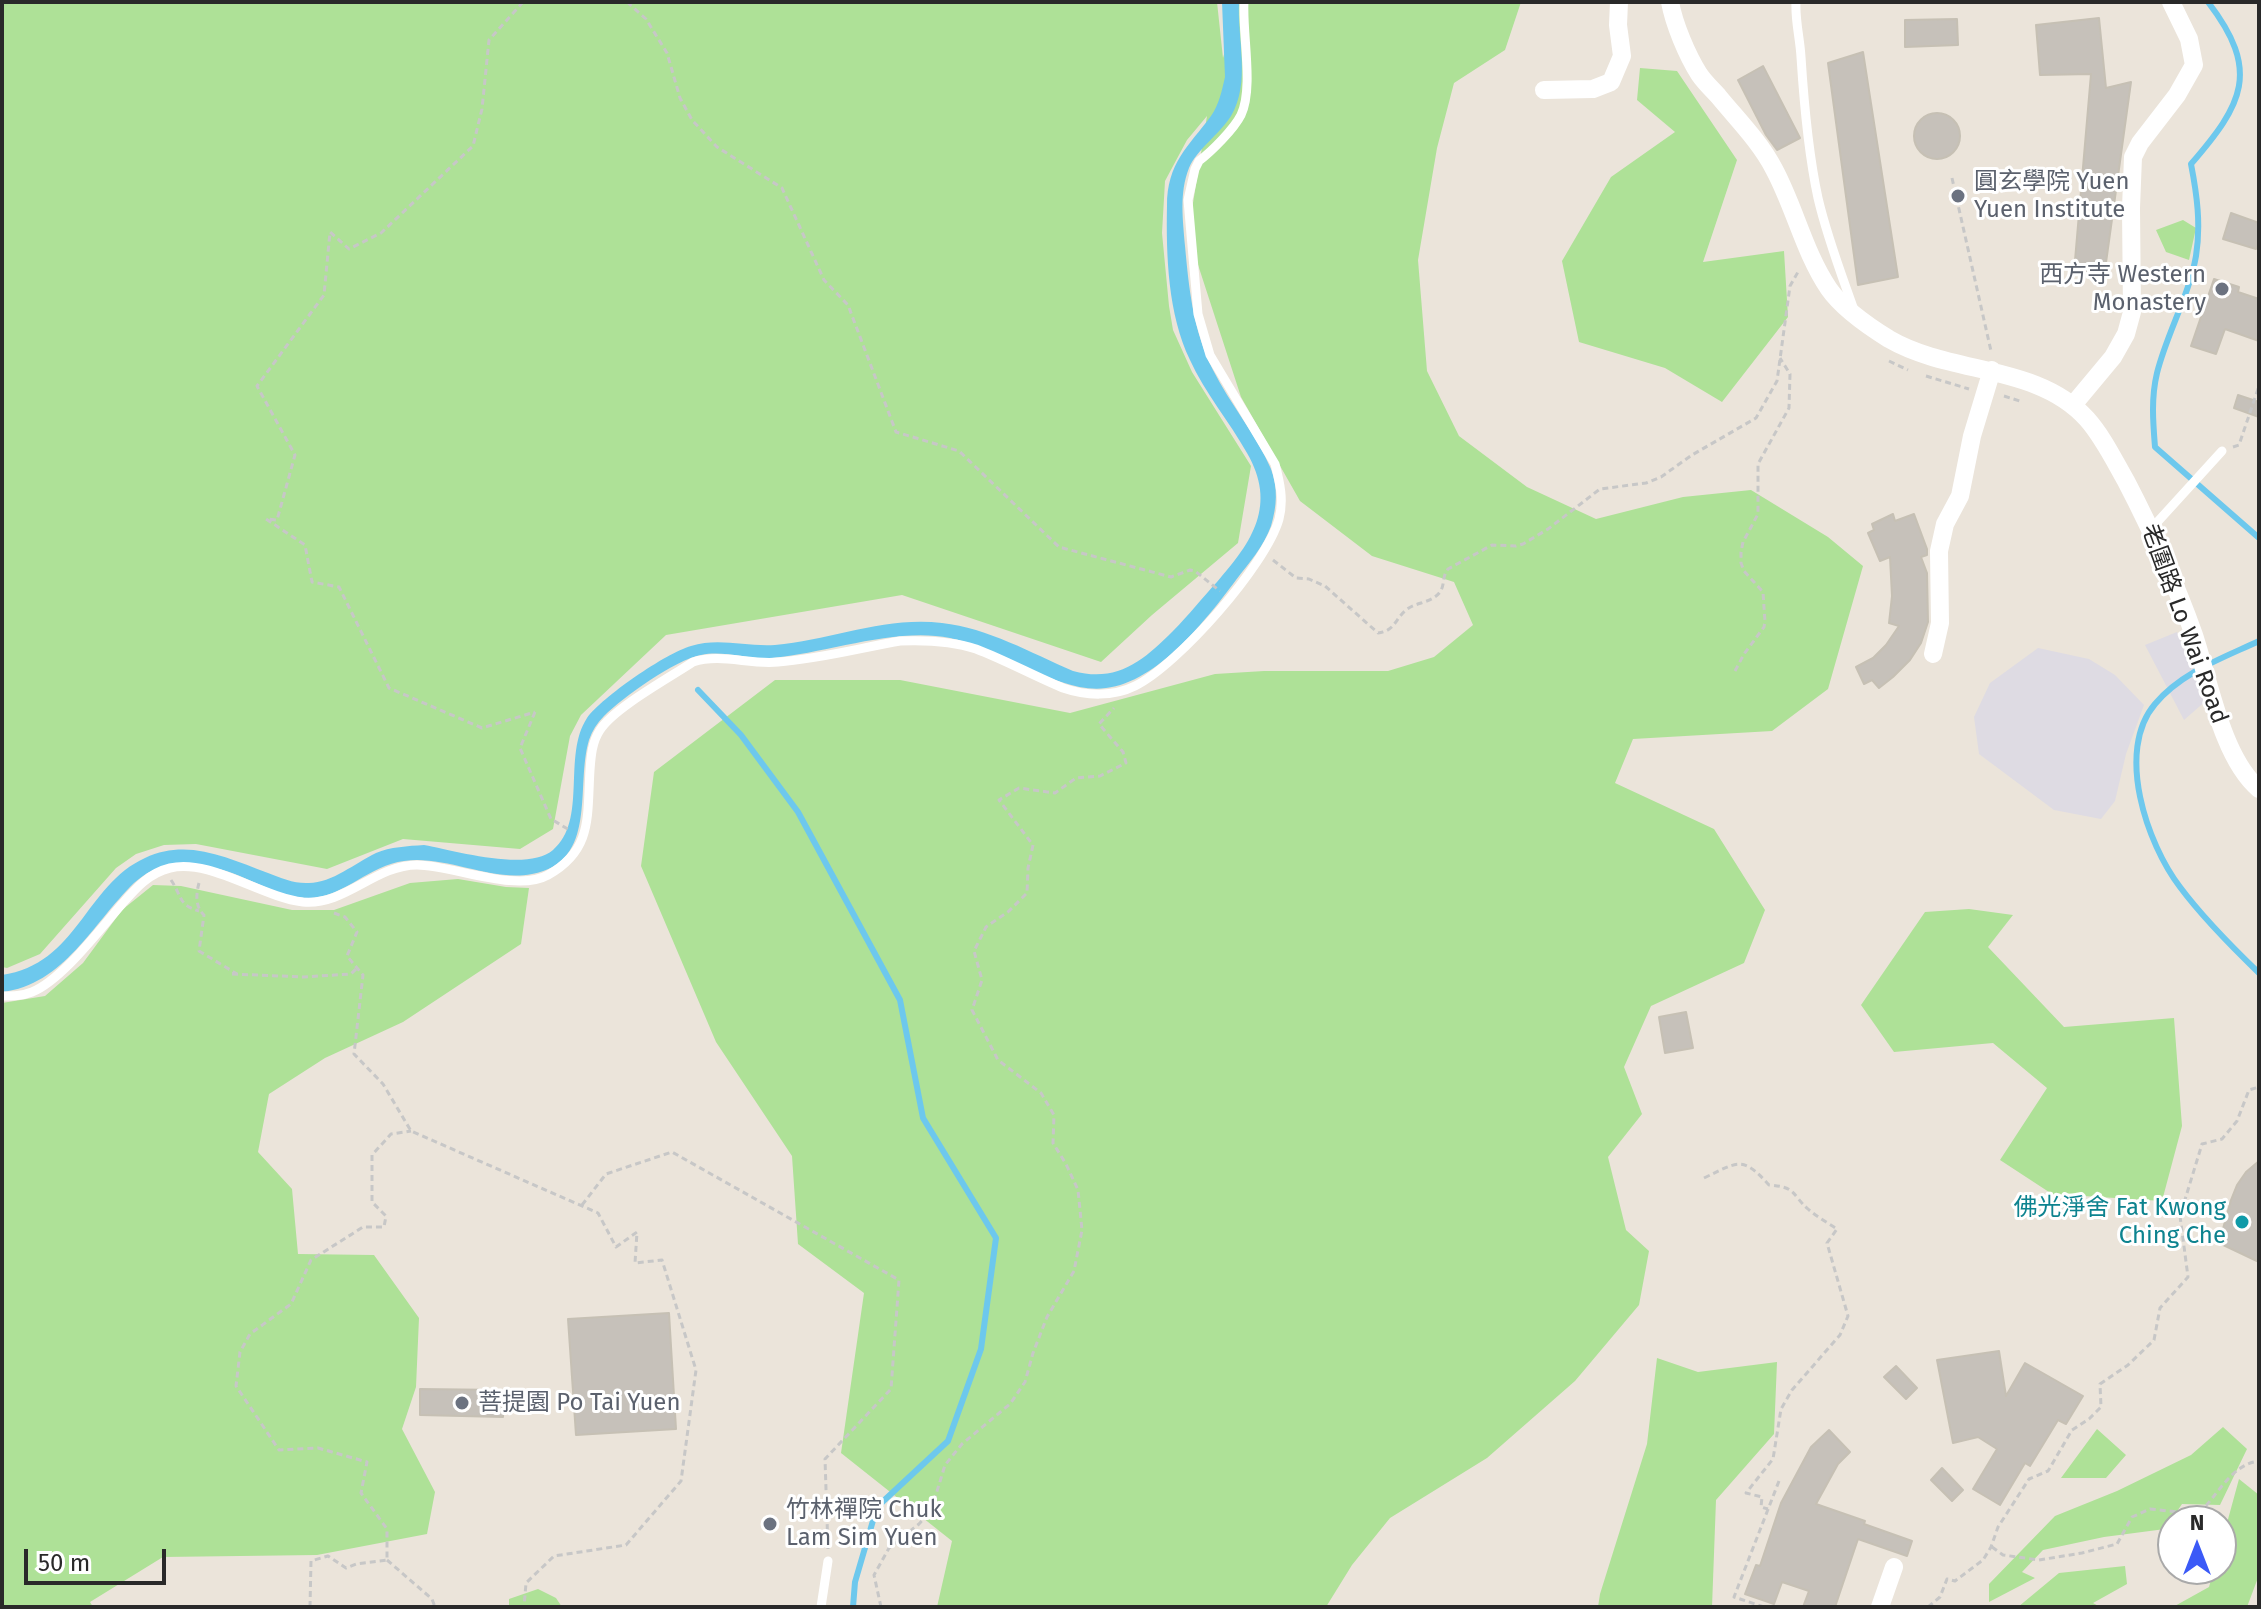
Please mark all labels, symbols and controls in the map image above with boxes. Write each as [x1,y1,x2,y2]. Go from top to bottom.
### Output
place label: 圓玄學院 Yuen Yuen Institute [1974,168,2129,224]
marker: 圓玄學院 Yuen Yuen Institute [1949,187,1967,205]
place label: 西方寺 Western Monastery [2039,261,2206,317]
marker: 西方寺 Western Monastery [2213,280,2231,298]
street label: 老圍路 Lo Wai Road [2134,520,2234,728]
place label: 佛光淨舍 Fat Kwong Ching Che [2013,1194,2226,1250]
marker: 佛光淨舍 Fat Kwong Ching Che [2233,1213,2251,1231]
place label: 菩提園 Po Tai Yuen [478,1389,680,1417]
marker: 菩提園 Po Tai Yuen [453,1394,471,1412]
place label: 竹林禪院 Chuk Lam Sim Yuen [786,1496,942,1552]
north arrow [2157,1505,2237,1585]
text: N [2190,1509,2204,1536]
marker: 竹林禪院 Chuk Lam Sim Yuen [761,1515,779,1533]
scale bar [28,1533,170,1583]
text: 50 m [38,1549,90,1577]

